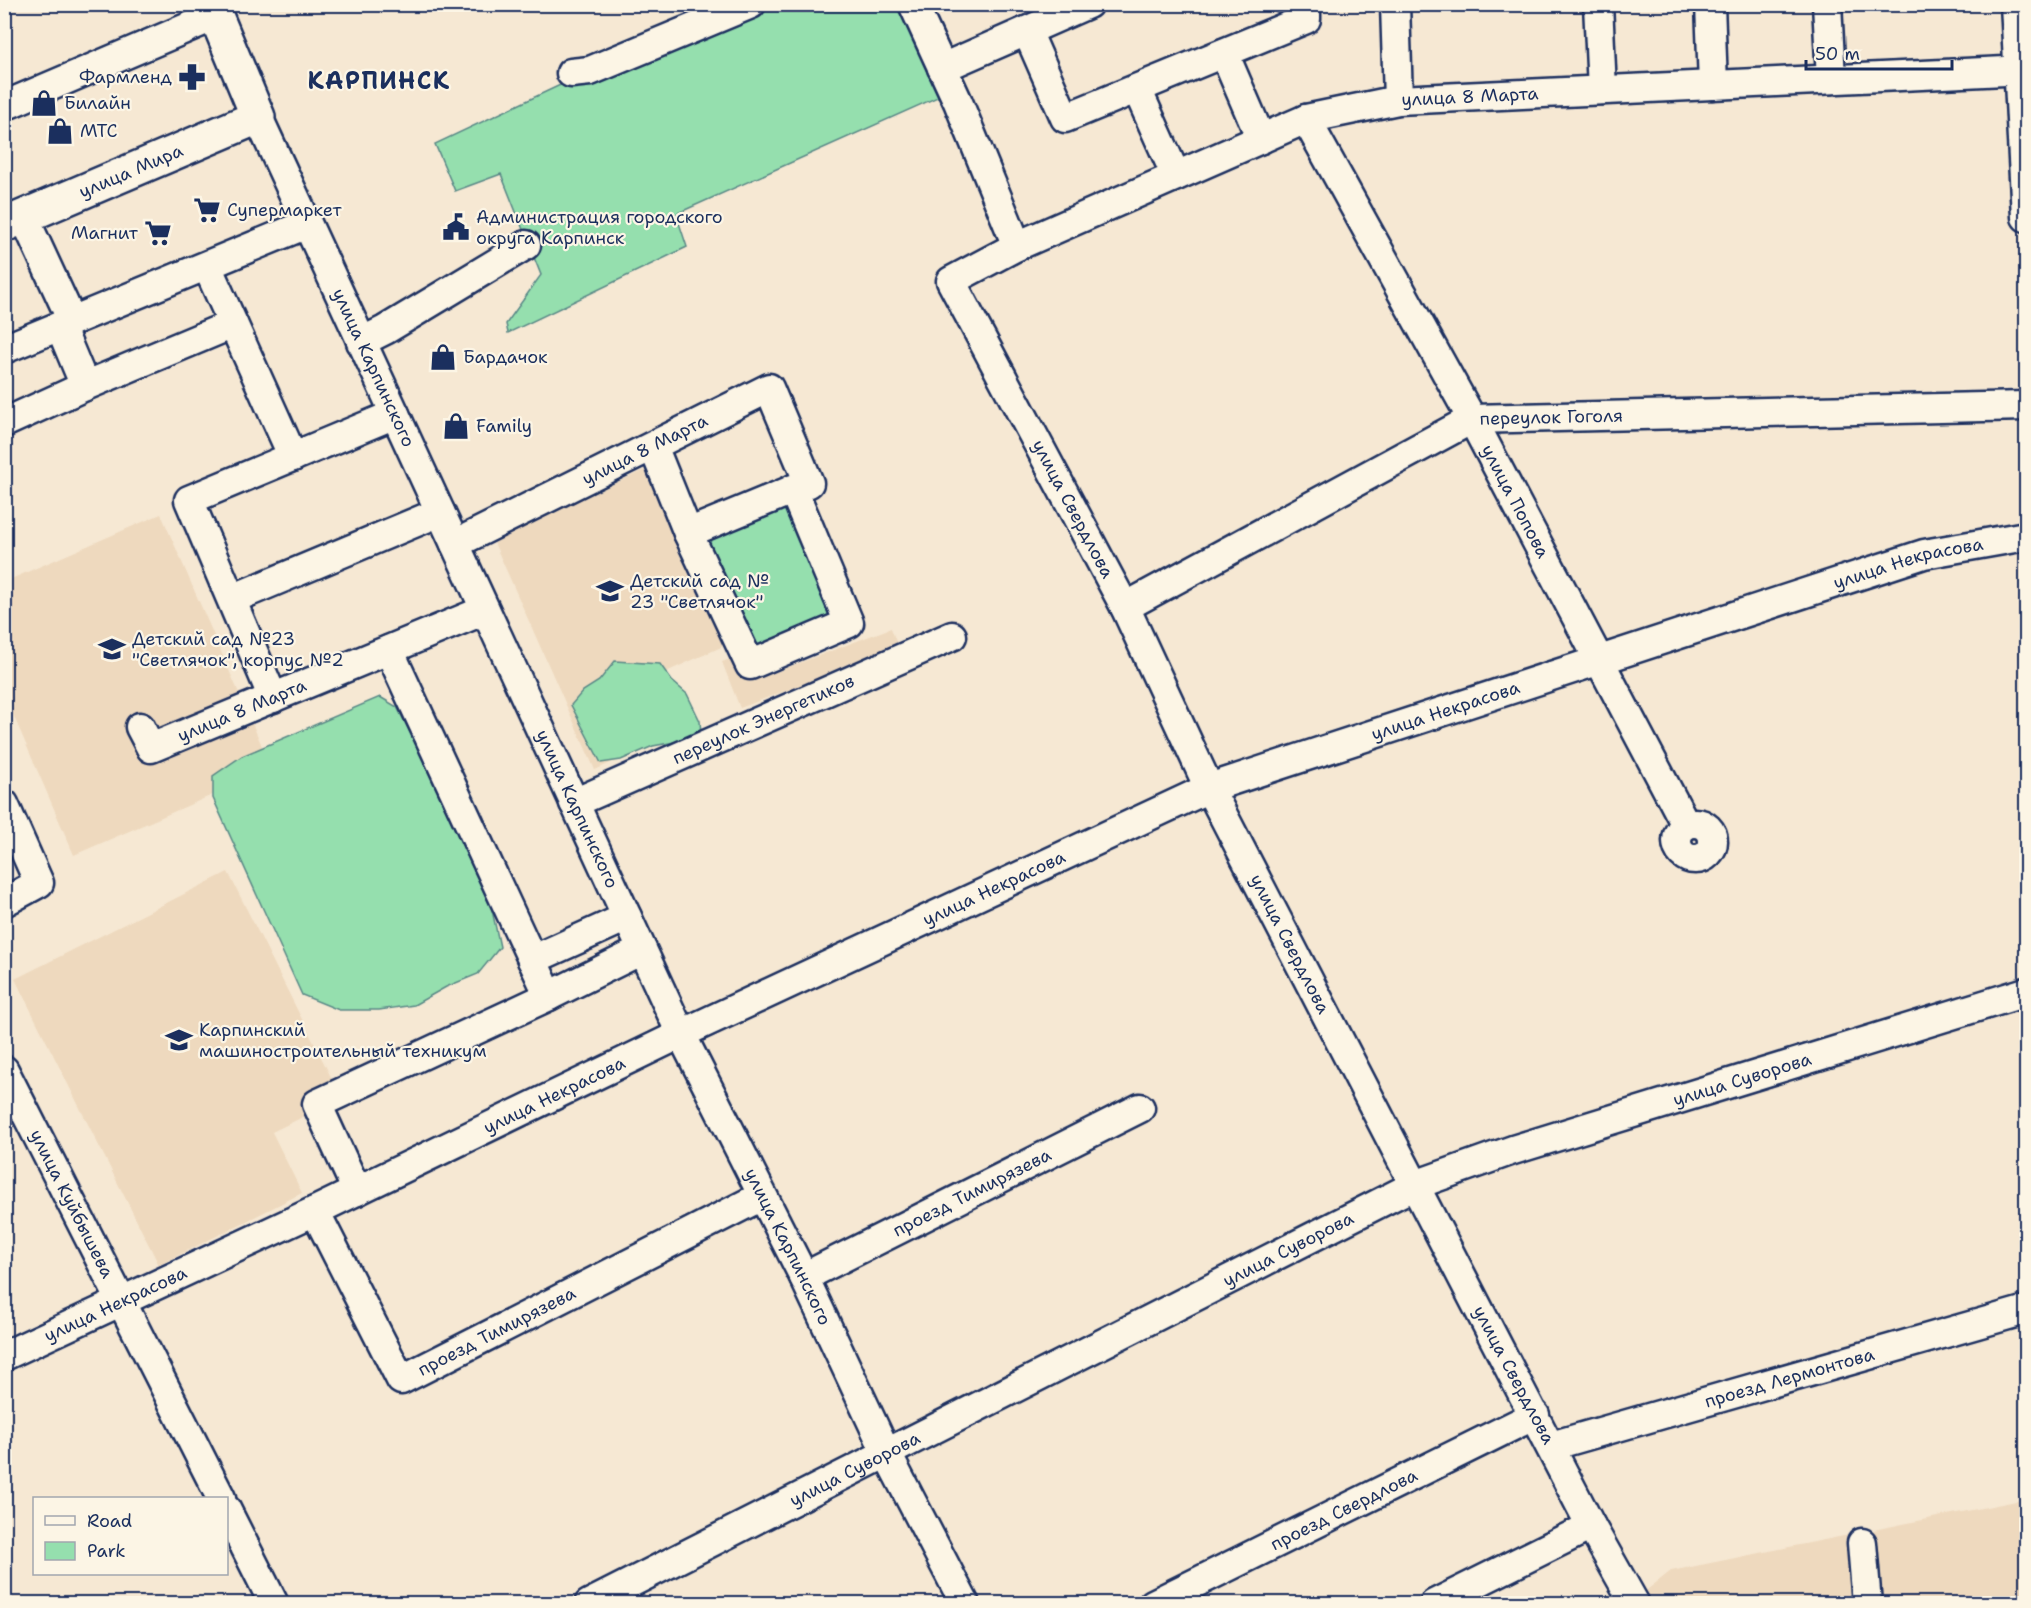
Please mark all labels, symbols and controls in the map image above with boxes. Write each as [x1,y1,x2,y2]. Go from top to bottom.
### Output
scale bar [1806,33,1952,71]
text: 50 m [1815,42,1860,66]
pharmacy icon: Фармленд [177,62,207,92]
place label: Фармленд [79,65,173,89]
district label: КАРПИНСК [307,65,451,97]
street label: улица 8 Марта [1401,81,1539,112]
shop icon: Билайн [29,88,59,118]
place label: Билайн [64,91,131,115]
shop icon: МТС [45,116,75,146]
place label: МТС [80,119,118,143]
street label: улица Мира [75,138,187,204]
supermarket icon: Супермаркет [192,195,222,225]
place label: Супермаркет [227,198,343,222]
place label: Администрация городского округа Карпинск [476,205,723,250]
public building icon: Администрация городского округа Карпинск [441,212,471,242]
supermarket icon: Магнит [143,218,173,248]
place label: Магнит [71,221,139,245]
street label: улица Карпинского [327,284,421,451]
shop icon: Бардачок [428,342,458,372]
place label: Бардачок [463,345,548,369]
street label: переулок Гоголя [1479,403,1623,431]
street label: улица 8 Марта [578,408,712,491]
shop icon: Family [441,411,471,441]
place label: Family [476,414,532,438]
street label: улица Свердлова [1026,436,1120,582]
street label: улица Попова [1476,440,1555,562]
street label: улица Некрасова [1830,532,1985,595]
place label: Детский сад № 23 "Светлячок" [630,569,769,614]
school or university icon: Детский сад № 23 "Светлячок" [595,576,625,606]
place label: Детский сад №23 "Светлячок", корпус №2 [132,627,344,672]
school or university icon: Детский сад №23 "Светлячок", корпус №2 [97,634,127,664]
street label: переулок Энергетиков [669,669,858,770]
street label: улица 8 Марта [174,673,310,748]
street label: улица Некрасова [1368,675,1523,746]
street label: улица Карпинского [530,726,624,892]
street label: улица Некрасова [919,845,1069,932]
street label: улица Свердлова [1244,870,1336,1018]
place label: Карпинский машиностроительный техникум [199,1018,486,1063]
school or university icon: Карпинский машиностроительный техникум [164,1025,194,1055]
street label: улица Суворова [1670,1047,1814,1112]
street label: улица Некрасова [479,1051,629,1140]
street label: улица Куйбышева [24,1125,120,1282]
street label: проезд Тимирязева [889,1143,1055,1242]
street label: улица Карпинского [739,1164,837,1329]
street label: улица Суворова [1219,1206,1358,1293]
street label: улица Некрасова [40,1260,191,1348]
street label: проезд Тимирязева [414,1281,580,1382]
street label: улица Свердлова [1467,1302,1561,1448]
street label: проезд Лермонтова [1702,1342,1877,1413]
street label: улица Суворова [785,1426,924,1512]
street label: проезд Свердлова [1266,1463,1421,1556]
legend [33,1497,228,1575]
text: Road [87,1509,132,1533]
text: Park [87,1539,126,1563]

